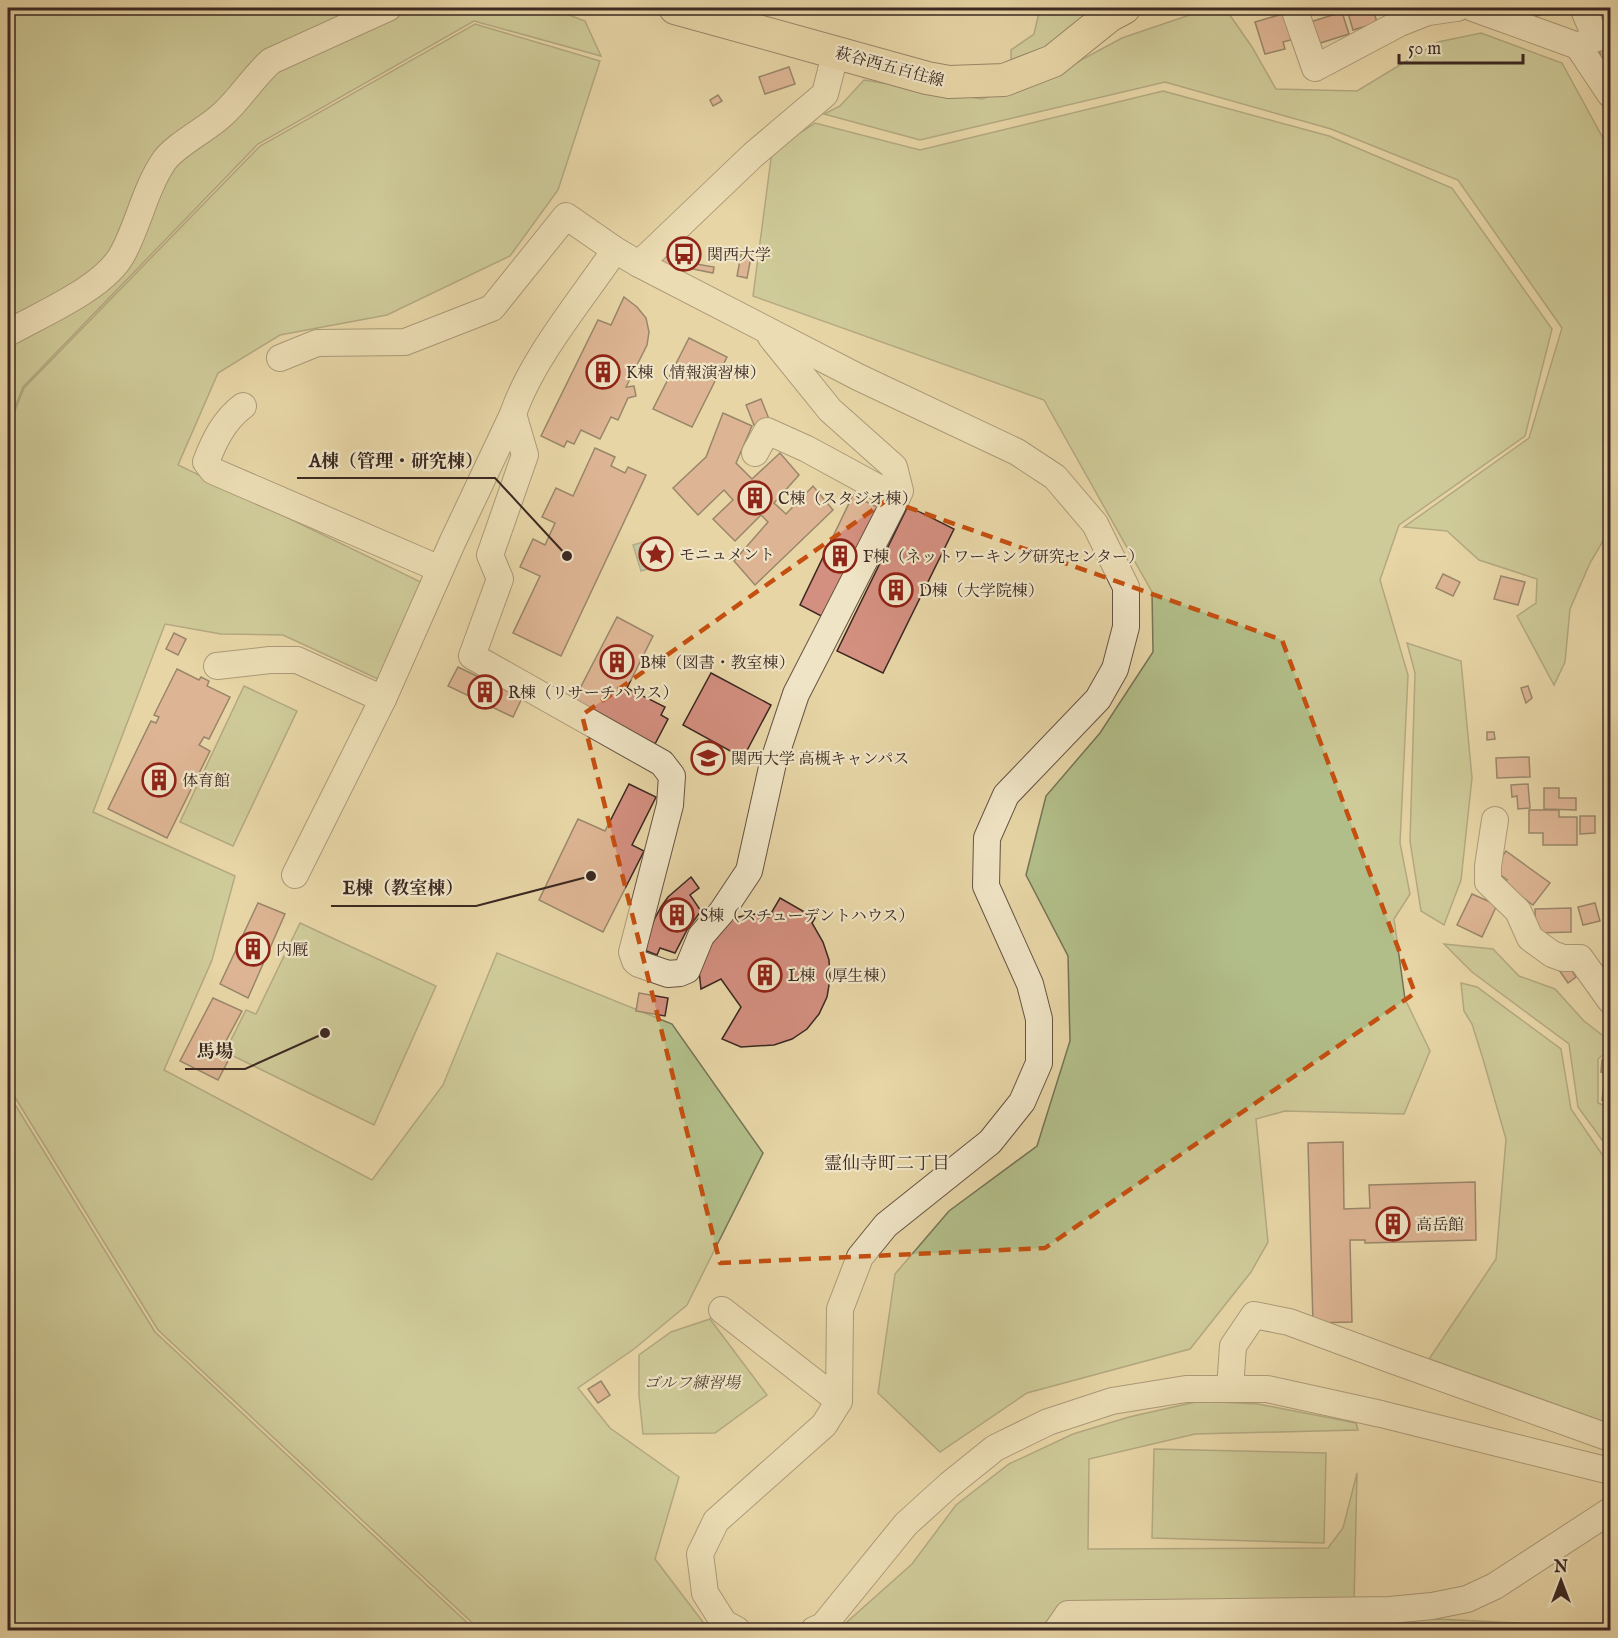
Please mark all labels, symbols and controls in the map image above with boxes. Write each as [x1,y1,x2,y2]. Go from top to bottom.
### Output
scale bar [1399,27,1524,65]
text: 50 m [1408,38,1441,61]
street label: 萩谷西五百住線 [833,44,946,92]
bus stop icon: 関西大学 [666,236,702,272]
place label: 関西大学 [707,246,771,266]
building icon: K棟（情報演習棟） [585,354,621,390]
place label: K棟（情報演習棟） [626,364,766,384]
callout: A棟（管理・研究棟） [297,442,495,478]
text: A棟（管理・研究棟） [308,451,483,474]
building icon: C棟（スタジオ棟） [737,480,773,516]
place label: C棟（スタジオ棟） [778,490,917,510]
place icon: モニュメント [638,536,674,572]
building icon: F棟（ネットワーキング研究センター） [822,538,858,574]
place label: モニュメント [679,546,775,566]
place label: F棟（ネットワーキング研究センター） [863,548,1144,568]
building icon: D棟（大学院棟） [878,572,914,608]
place label: D棟（大学院棟） [919,582,1044,602]
building icon: B棟（図書・教室棟） [599,644,635,680]
place label: B棟（図書・教室棟） [640,654,795,674]
building icon: R棟（リサーチハウス） [467,674,503,710]
place label: R棟（リサーチハウス） [508,684,678,704]
school or university icon: 関西大学 高槻キャンパス [690,740,726,776]
place label: 関西大学 高槻キャンパス [731,750,909,770]
building icon: 体育館 [141,762,177,798]
place label: 体育館 [182,772,230,792]
callout: E棟（教室棟） [331,870,476,906]
text: E棟（教室棟） [343,878,463,901]
building icon: S棟（スチューデントハウス） [659,897,695,933]
place label: S棟（スチューデントハウス） [700,907,914,927]
building icon: 内厩 [235,931,271,967]
place label: 内厩 [276,941,308,961]
building icon: L棟（厚生棟） [747,957,783,993]
place label: L棟（厚生棟） [788,967,895,987]
callout: 馬場 [185,1033,245,1069]
text: 馬場 [197,1041,233,1064]
district label: 霊仙寺町二丁目 [824,1153,950,1176]
building icon: 高岳館 [1375,1206,1411,1242]
place label: 高岳館 [1416,1216,1464,1236]
park label: ゴルフ練習場 [644,1374,742,1394]
north arrow [1531,1551,1591,1611]
text: N [1553,1558,1568,1578]

